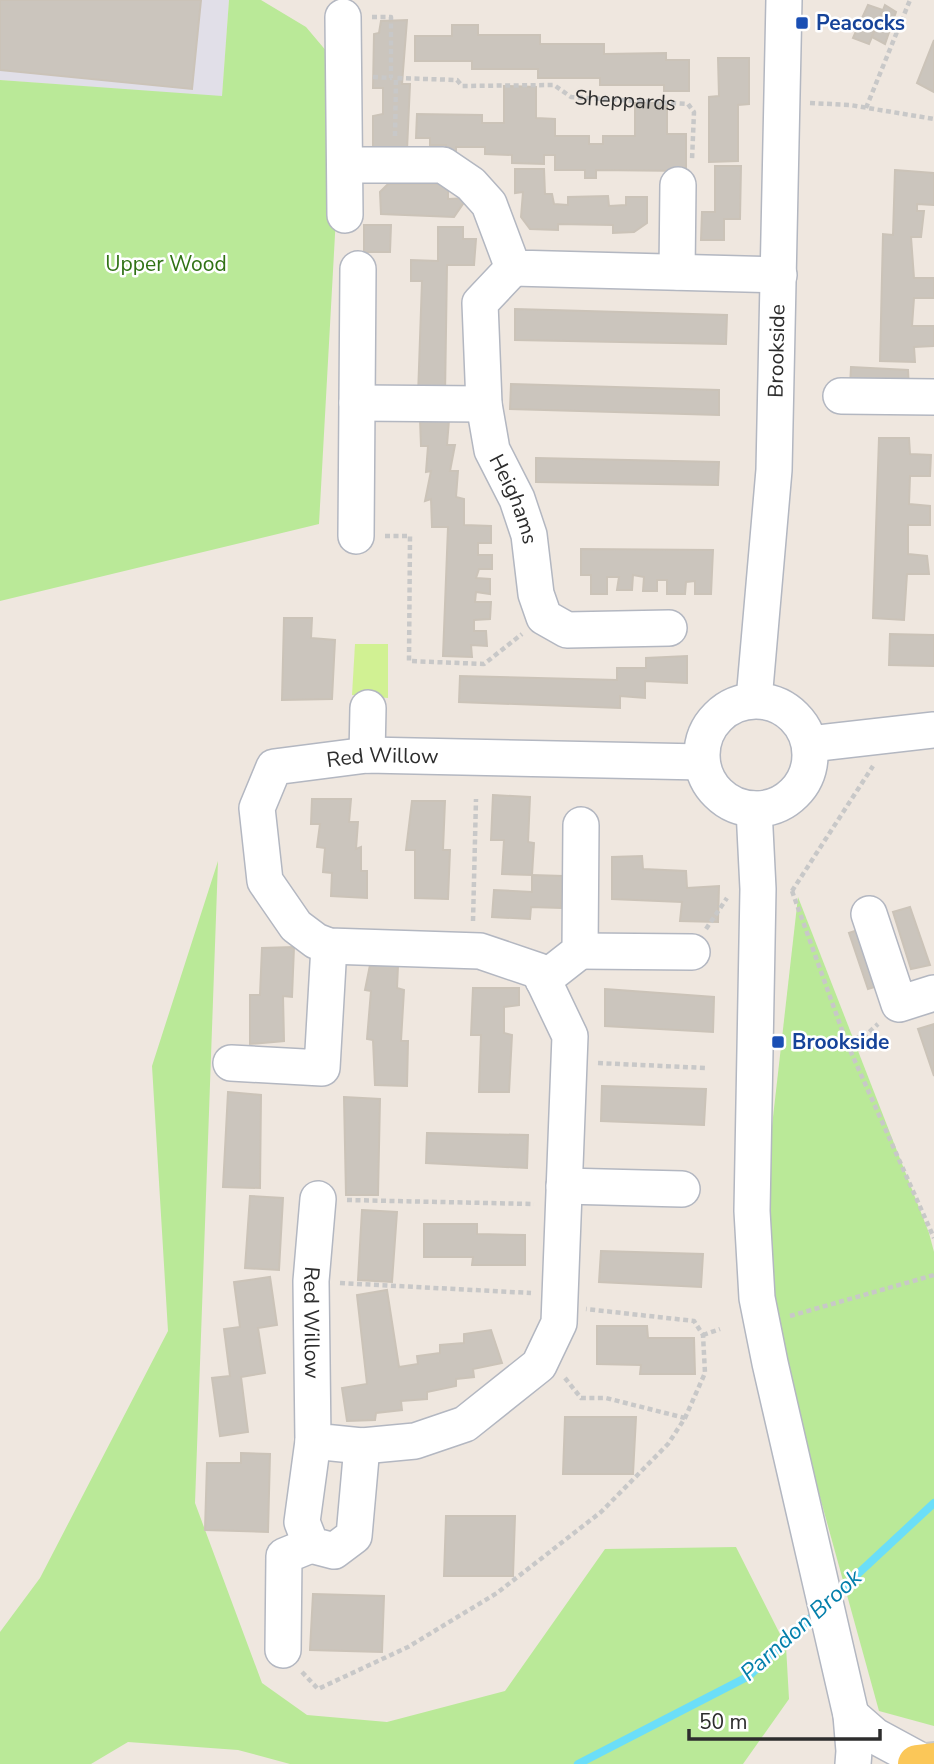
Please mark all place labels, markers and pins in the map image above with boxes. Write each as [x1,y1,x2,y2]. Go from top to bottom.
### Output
place label: Peacocks [816,9,905,37]
marker: Peacocks [794,15,810,31]
place label: Brookside [792,1028,889,1056]
marker: Brookside [770,1034,786,1050]

